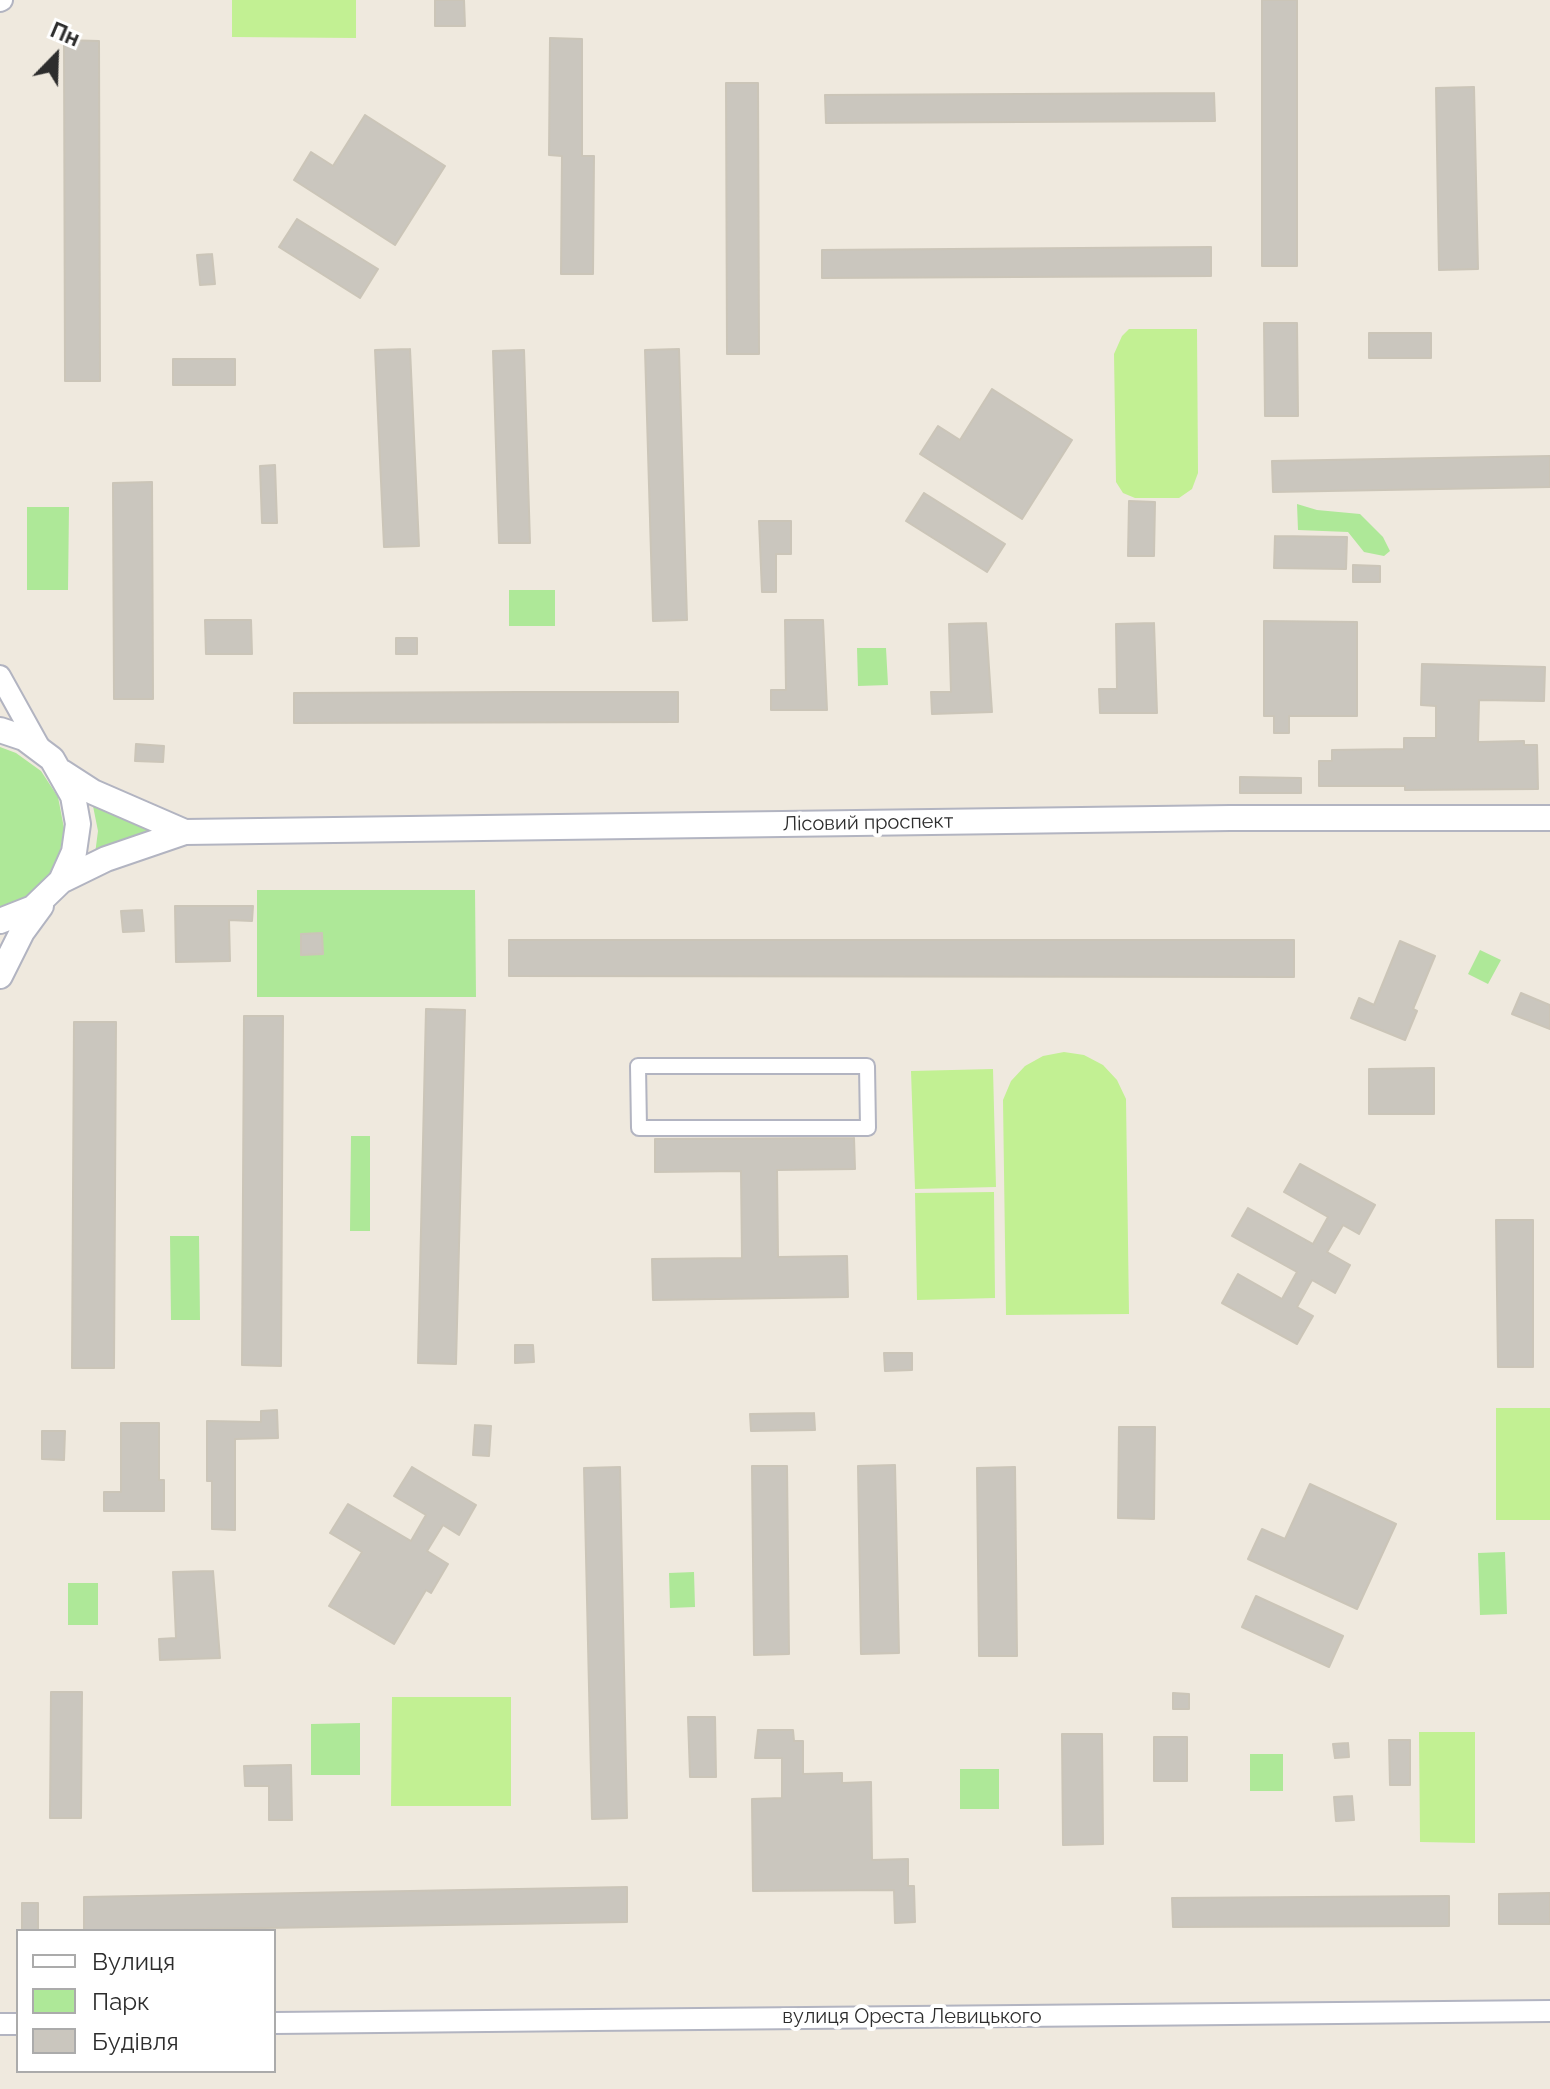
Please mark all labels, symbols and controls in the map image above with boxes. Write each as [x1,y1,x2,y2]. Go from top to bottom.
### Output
north arrow [16,16,96,96]
text: Пн [47,16,84,52]
street label: Лісовий проспект [782,810,954,836]
legend [16,1929,276,2073]
text: Вулиця [92,1947,175,1976]
text: Парк [92,1987,150,2016]
street label: вулиця Ореста Левицького [782,2005,1042,2029]
text: Будівля [92,2027,179,2056]

